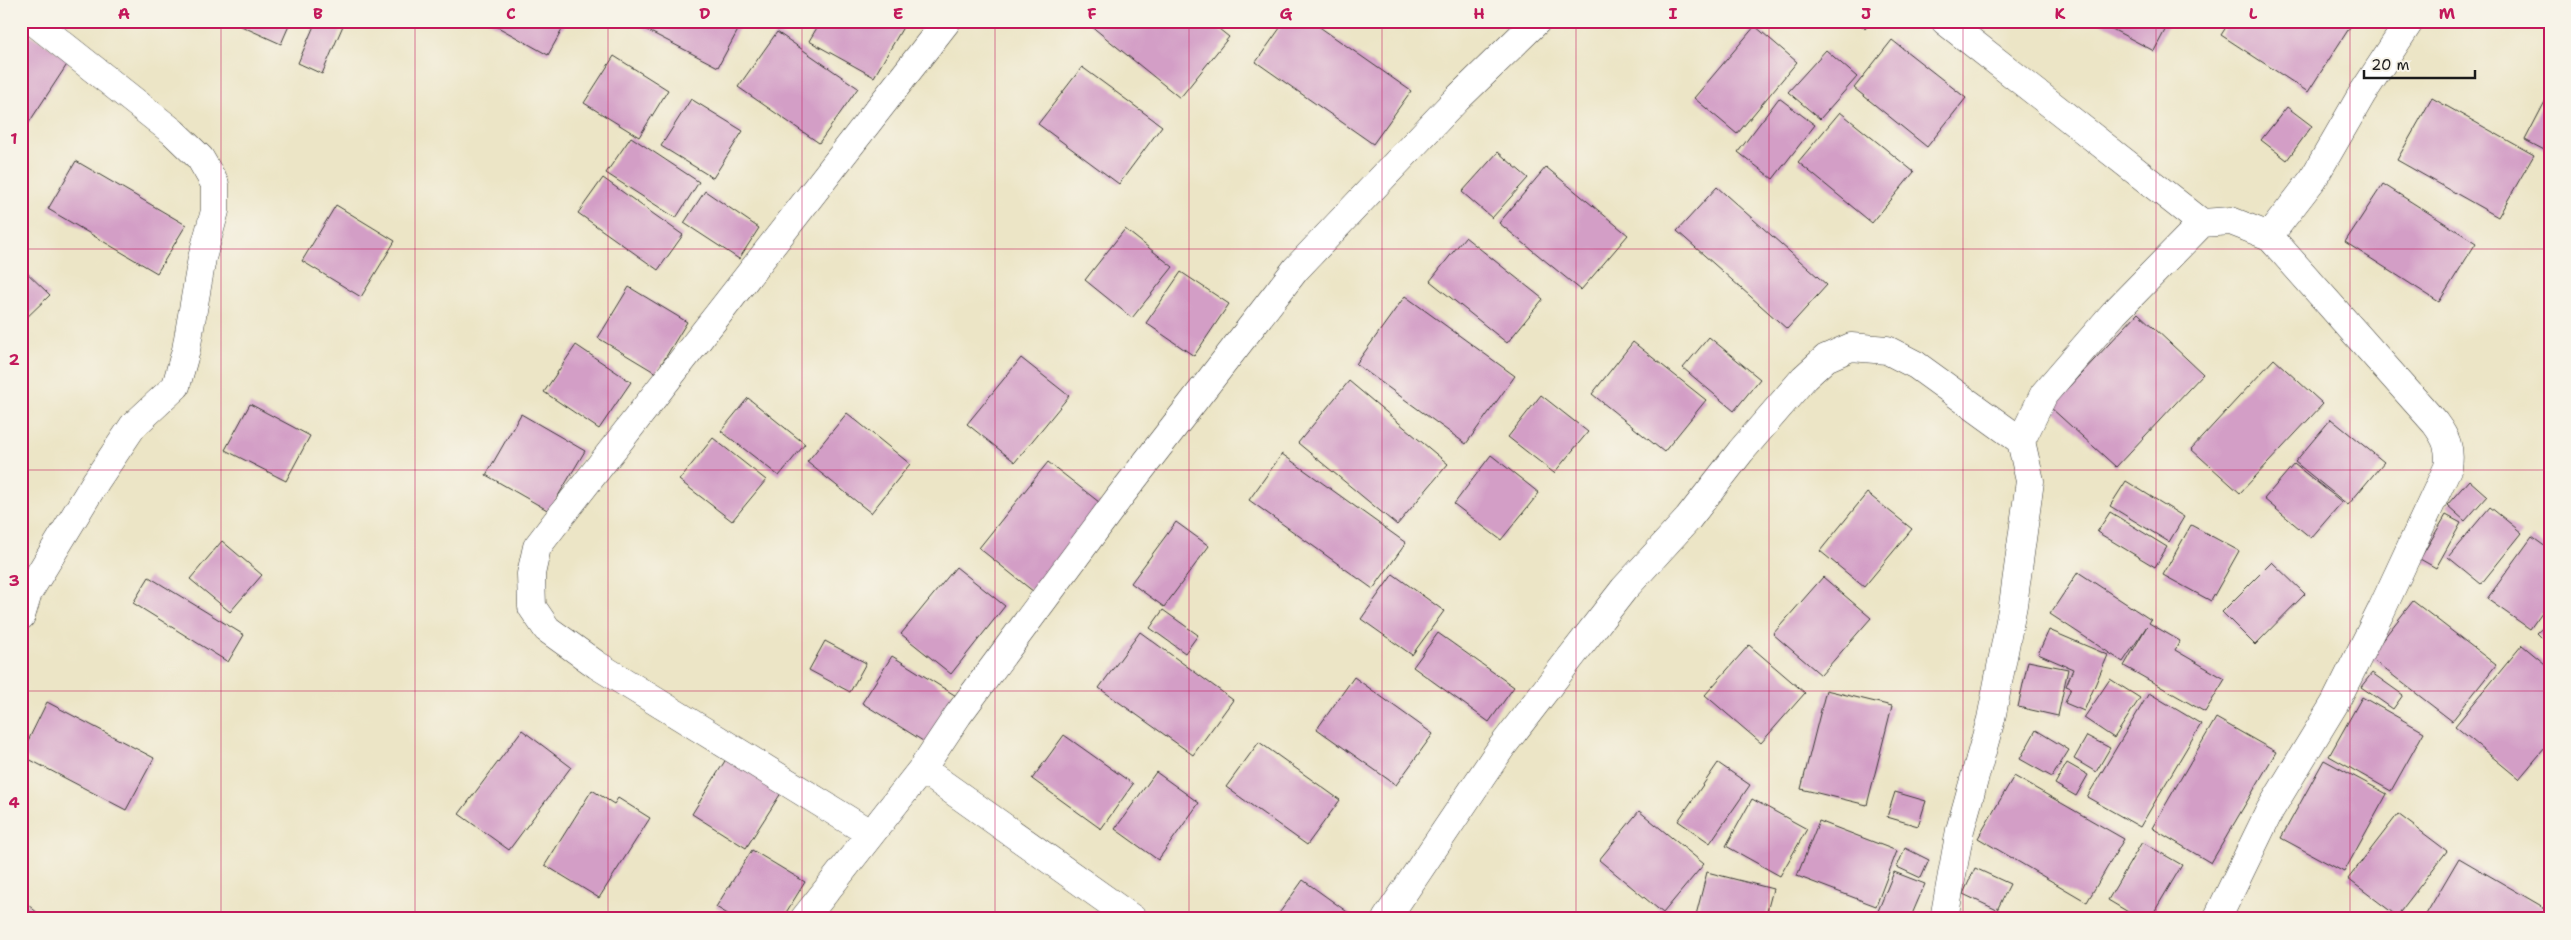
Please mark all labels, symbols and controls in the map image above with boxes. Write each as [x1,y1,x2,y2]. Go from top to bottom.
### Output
text: A [118,3,130,24]
text: B [313,3,323,24]
text: C [506,3,516,24]
text: D [699,3,711,24]
text: E [893,3,903,24]
text: F [1087,3,1097,24]
text: G [1280,3,1293,24]
text: H [1473,3,1485,24]
text: I [1669,3,1678,24]
text: J [1861,3,1871,24]
text: K [2055,3,2066,24]
text: L [2249,3,2258,24]
text: M [2439,3,2456,24]
scale bar [2364,48,2475,80]
text: 20 m [2371,55,2410,75]
text: 1 [10,128,18,149]
text: 2 [8,349,20,370]
text: 3 [8,570,20,591]
text: 4 [8,792,20,813]

